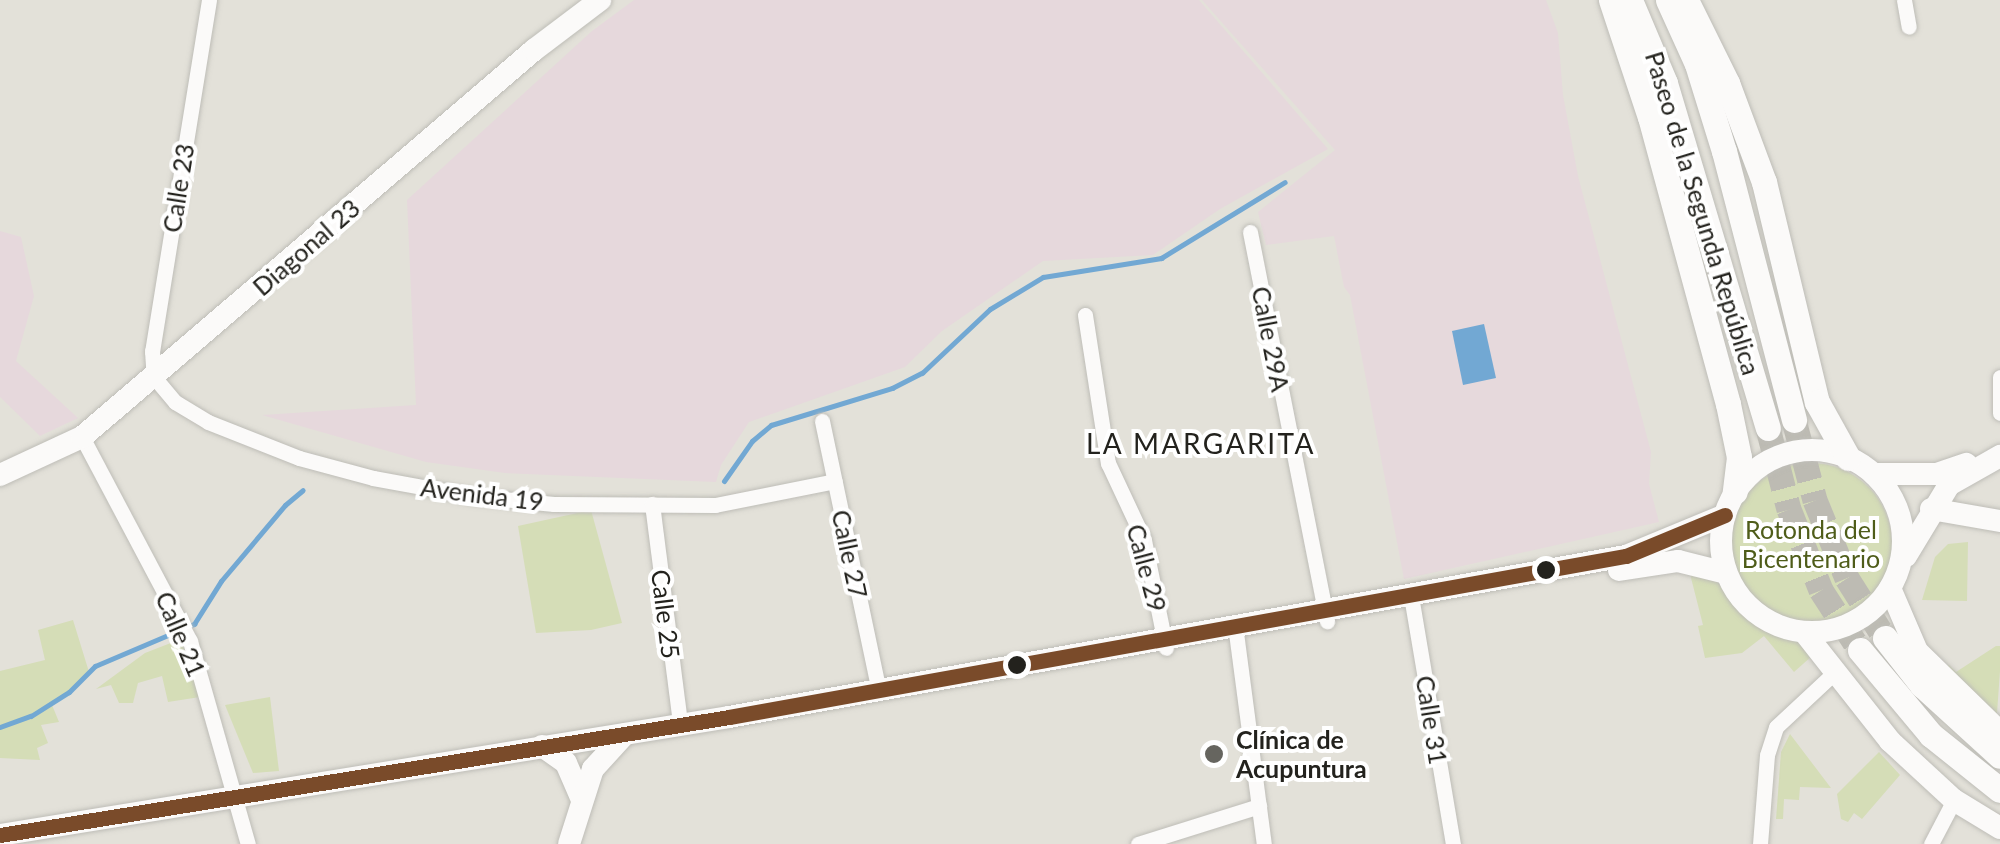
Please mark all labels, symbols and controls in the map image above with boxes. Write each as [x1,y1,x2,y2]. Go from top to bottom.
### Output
street label: Paseo de la Segunda República [1639,48,1767,378]
street label: Calle 23 [156,141,200,235]
street label: Diagonal 23 [246,192,366,302]
street label: Calle 29A [1246,284,1296,394]
district label: LA MARGARITA [1086,426,1316,460]
street label: Avenida 19 [419,472,545,516]
street label: Calle 27 [826,507,874,601]
park label: Rotonda del Bicentenario [1742,515,1880,574]
street label: Calle 29 [1121,521,1173,615]
unlabelled marker [1536,560,1556,580]
street label: Calle 25 [646,568,686,660]
street label: Calle 21 [150,587,212,681]
unlabelled marker [1007,655,1027,675]
street label: Calle 31 [1410,673,1454,767]
place label: Clínica de Acupuntura [1236,725,1367,784]
marker: Clínica de Acupuntura [1201,741,1227,767]

